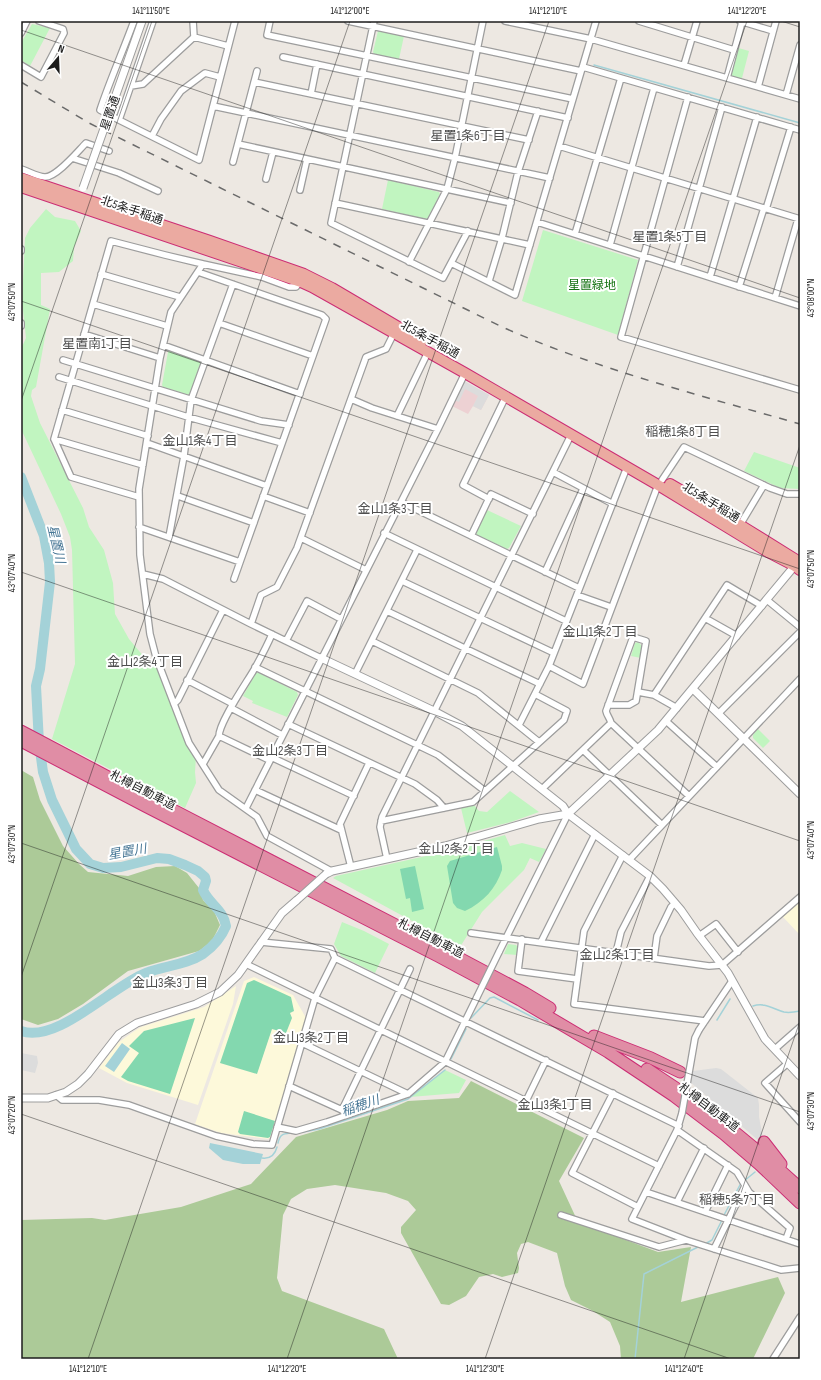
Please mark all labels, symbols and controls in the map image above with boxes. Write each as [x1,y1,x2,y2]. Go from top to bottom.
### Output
text: 141°11'50"E [132,5,170,17]
text: 141°12'00"E [331,5,370,17]
text: 141°12'10"E [529,5,567,17]
text: 141°12'20"E [728,5,766,17]
north arrow [38,38,78,78]
text: N [56,42,66,56]
street label: 星置通 [98,94,123,133]
district label: 星置1条6丁目 [430,128,506,144]
street label: 北5条手稲通 [99,193,165,228]
district label: 星置1条5丁目 [633,229,707,245]
park label: 星置緑地 [568,278,616,293]
text: 43°08'00"N [805,279,817,317]
text: 43°07'50"N [6,283,18,321]
street label: 北5条手稲通 [398,317,462,362]
district label: 星置南1丁目 [62,336,132,352]
district label: 稲穂1条8丁目 [645,424,721,440]
district label: 金山1条4丁目 [163,433,237,449]
street label: 北5条手稲通 [679,479,742,526]
district label: 金山1条3丁目 [358,501,433,517]
water label: 星置川 [44,523,69,567]
text: 43°07'50"N [805,550,817,588]
text: 43°07'40"N [6,554,18,592]
district label: 金山1条2丁目 [563,624,637,640]
district label: 金山2条4丁目 [107,654,183,670]
district label: 金山2条3丁目 [252,743,328,759]
street label: 札樽自動車道 [107,767,178,813]
text: 43°07'40"N [805,821,817,859]
text: 43°07'30"N [6,825,18,863]
water label: 星置川 [107,840,150,863]
district label: 金山2条2丁目 [418,841,494,857]
street label: 札樽自動車道 [395,915,466,961]
district label: 金山2条1丁目 [580,947,654,963]
district label: 金山3条3丁目 [132,975,208,991]
district label: 金山3条2丁目 [273,1030,349,1046]
street label: 札樽自動車道 [675,1080,742,1135]
water label: 稲穂川 [339,1091,383,1120]
text: 43°07'30"N [805,1092,817,1130]
text: 43°07'20"N [6,1096,18,1134]
district label: 金山3条1丁目 [518,1097,593,1113]
district label: 稲穂5条7丁目 [699,1192,775,1208]
text: 141°12'10"E [69,1363,107,1375]
text: 141°12'20"E [268,1363,306,1375]
text: 141°12'30"E [466,1363,504,1375]
text: 141°12'40"E [665,1363,703,1375]

